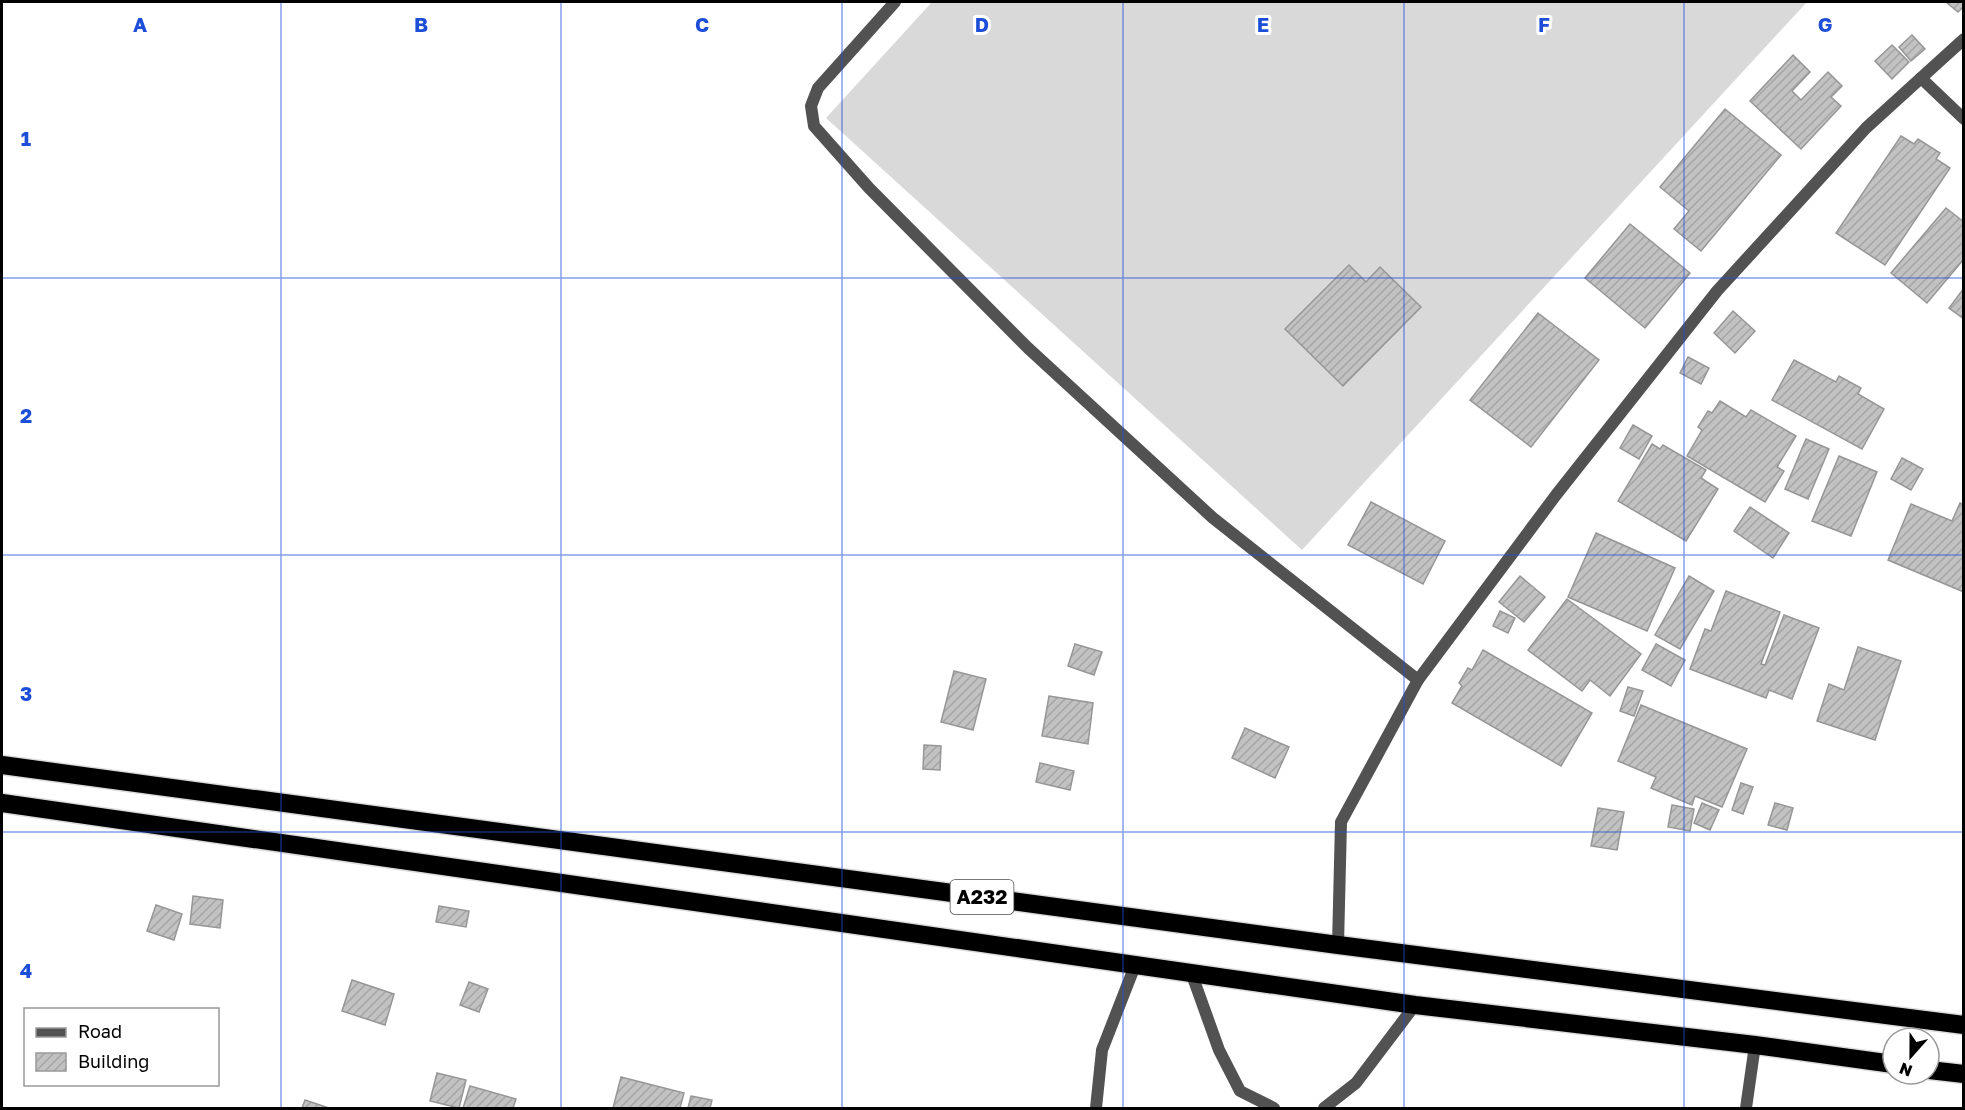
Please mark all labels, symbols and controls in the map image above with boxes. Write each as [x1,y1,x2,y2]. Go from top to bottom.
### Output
text: A [133,12,147,36]
text: B [414,12,428,36]
text: C [695,12,709,36]
text: D [975,12,989,36]
text: E [1257,12,1269,36]
text: F [1538,12,1550,36]
text: G [1818,12,1832,36]
text: 1 [21,126,31,150]
text: 2 [20,403,32,427]
text: 3 [20,681,32,705]
road number: A232 [950,880,1014,914]
text: 4 [20,958,32,982]
legend [24,1008,219,1086]
text: Road [78,1020,122,1042]
north arrow [1881,1026,1941,1086]
text: Building [78,1050,149,1072]
text: N [1896,1058,1915,1082]

